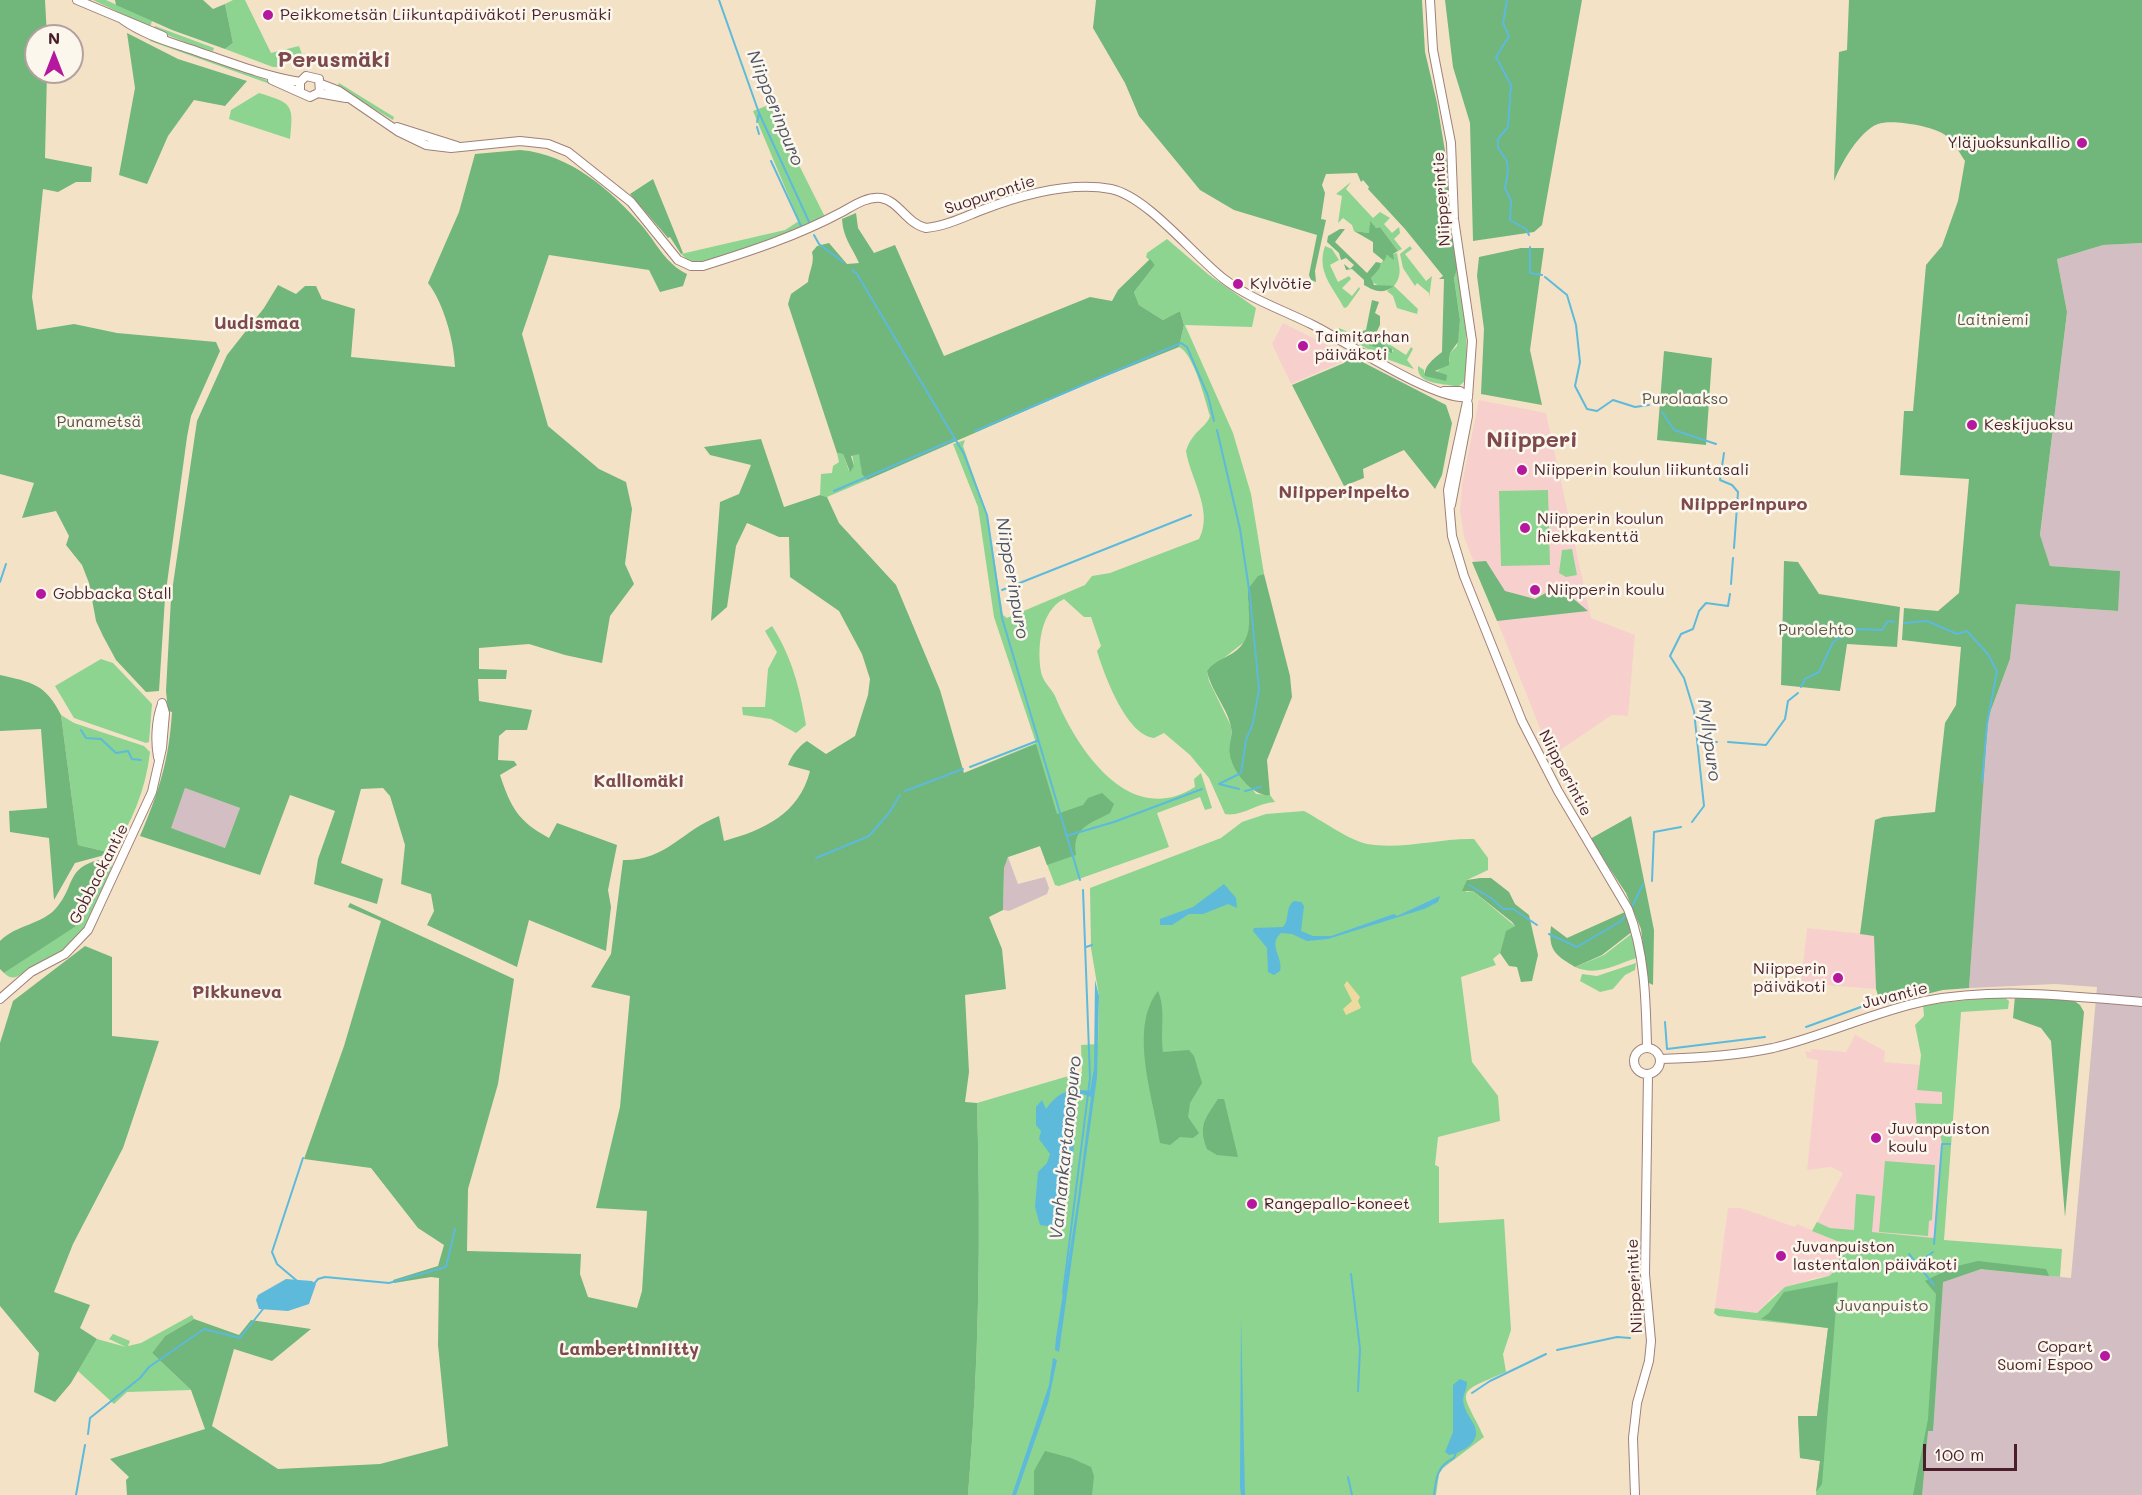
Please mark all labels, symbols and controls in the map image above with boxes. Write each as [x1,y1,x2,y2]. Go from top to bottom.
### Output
place label: Peikkometsän Liikuntapäiväkoti Perusmäki [280,5,612,25]
marker: Peikkometsän Liikuntapäiväkoti Perusmäki [261,8,275,22]
north arrow [24,24,84,84]
text: N [48,27,60,48]
district label: Perusmäki [277,47,391,73]
water label: Niipperinpuro [742,47,808,169]
place label: Yläjuoksunkallio [1947,133,2070,153]
marker: Yläjuoksunkallio [2075,136,2089,150]
street label: Niipperintie [1429,151,1455,247]
street label: Suopurontie [942,171,1038,219]
place label: Kylvötie [1250,274,1312,294]
marker: Kylvötie [1231,277,1245,291]
park label: Laitniemi [1957,310,2029,330]
district label: Uudismaa [214,312,300,334]
place label: Taimitarhan päiväkoti [1315,327,1409,365]
marker: Taimitarhan päiväkoti [1296,339,1310,353]
park label: Purolaakso [1642,389,1728,409]
park label: Punametsä [57,412,141,432]
place label: Keskijuoksu [1984,415,2073,435]
marker: Keskijuoksu [1965,418,1979,432]
district label: Niipperi [1486,427,1578,453]
place label: Niipperin koulun liikuntasali [1534,460,1749,480]
marker: Niipperin koulun liikuntasali [1515,463,1529,477]
district label: Niipperinpelto [1279,481,1409,503]
district label: Niipperinpuro [1681,493,1807,515]
place label: Niipperin koulun hiekkakenttä [1537,509,1664,547]
water label: Niipperinpuro [991,516,1033,640]
marker: Niipperin koulun hiekkakenttä [1518,521,1532,535]
place label: Niipperin koulu [1547,580,1665,600]
marker: Niipperin koulu [1528,583,1542,597]
place label: Gobbacka Stall [53,584,172,604]
marker: Gobbacka Stall [34,587,48,601]
park label: Purolehto [1778,620,1854,640]
water label: Myllypuro [1693,697,1725,783]
street label: Niipperintie [1534,727,1596,819]
district label: Kalliomäki [594,770,684,792]
street label: Gobbackantie [65,821,133,927]
place label: Niipperin päiväkoti [1753,959,1826,997]
marker: Niipperin päiväkoti [1831,971,1845,985]
street label: Juvantie [1860,979,1930,1013]
district label: Pikkuneva [192,981,282,1003]
water label: Vanhankartanonpuro [1046,1055,1086,1241]
place label: Juvanpuiston koulu [1888,1119,1990,1157]
marker: Juvanpuiston koulu [1869,1131,1883,1145]
place label: Rangepallo-koneet [1264,1194,1410,1214]
marker: Rangepallo-koneet [1245,1197,1259,1211]
place label: Juvanpuiston lastentalon päiväkoti [1793,1237,1958,1275]
street label: Niipperintie [1623,1238,1647,1334]
marker: Juvanpuiston lastentalon päiväkoti [1774,1249,1788,1263]
park label: Juvanpuisto [1836,1296,1928,1316]
place label: Copart Suomi Espoo [1997,1337,2093,1375]
district label: Lambertinniitty [559,1338,699,1360]
marker: Copart Suomi Espoo [2098,1349,2112,1363]
scale bar [1926,1432,2020,1470]
text: 100 m [1934,1442,1984,1466]

